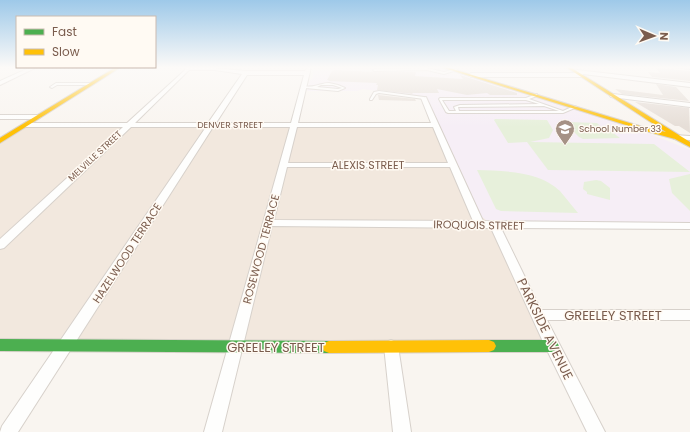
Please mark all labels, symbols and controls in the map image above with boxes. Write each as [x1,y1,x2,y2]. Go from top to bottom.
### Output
legend [16,16,156,68]
north arrow [634,16,674,56]
text: Fast [52,23,77,40]
text: N [656,32,672,41]
text: Slow [52,43,80,60]
school or university icon: School Number 33 [554,118,576,146]
street label: DENVER STREET [197,119,263,131]
place label: School Number 33 [579,123,661,135]
street label: MELVILLE STREET [66,128,124,184]
street label: ALEXIS STREET [331,157,405,173]
street label: ROSEWOOD TERRACE [239,192,283,306]
street label: HAZELWOOD TERRACE [89,200,165,306]
street label: IROQUOIS STREET [433,216,525,234]
street label: PARKSIDE AVENUE [512,275,578,383]
street label: GREELEY STREET [564,306,662,325]
street label: GREELEY STREET [227,338,325,357]

